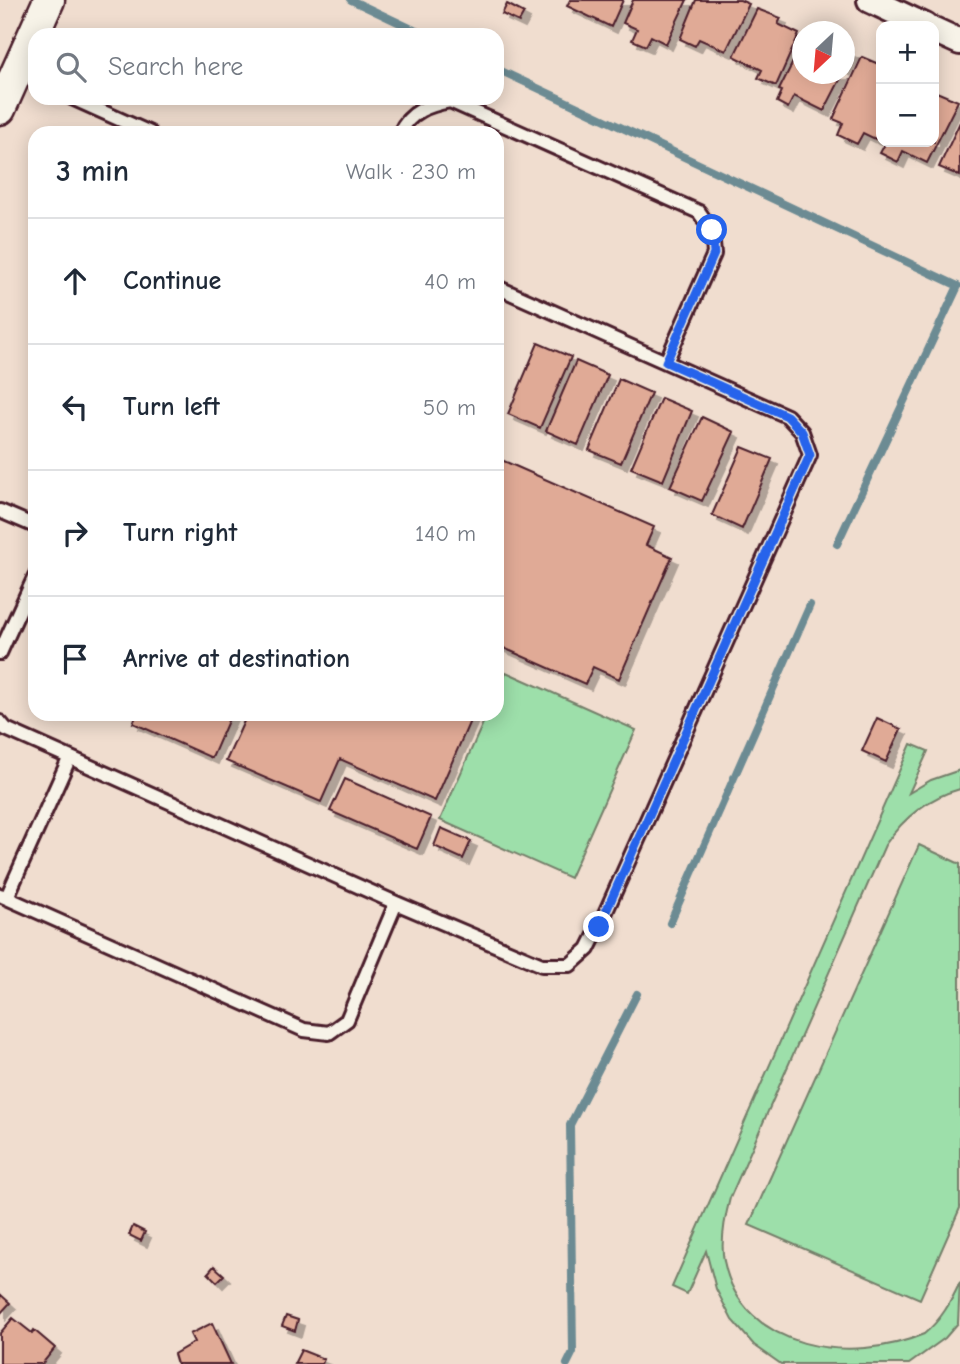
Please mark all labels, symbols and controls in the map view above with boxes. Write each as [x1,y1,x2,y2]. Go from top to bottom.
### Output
north arrow [792,21,855,84]
map controls [876,21,939,147]
button: + [876,21,939,84]
search box [28,28,504,105]
icon: search [52,48,90,86]
text: Search here [108,52,243,82]
button: − [876,84,939,147]
text: 3 min [56,154,129,189]
text: Walk · 230 m [346,158,476,185]
route start [696,214,727,245]
icon: ahead [56,262,94,300]
text: Continue [123,266,221,296]
text: 40 m [424,268,476,295]
icon: left [56,388,94,426]
text: Turn left [123,392,220,422]
text: 50 m [423,394,476,421]
icon: right [56,514,94,552]
text: Turn right [123,518,237,548]
text: 140 m [415,520,476,547]
icon: arrive [56,640,94,678]
text: Arrive at destination [123,644,350,674]
route end [583,911,614,942]

